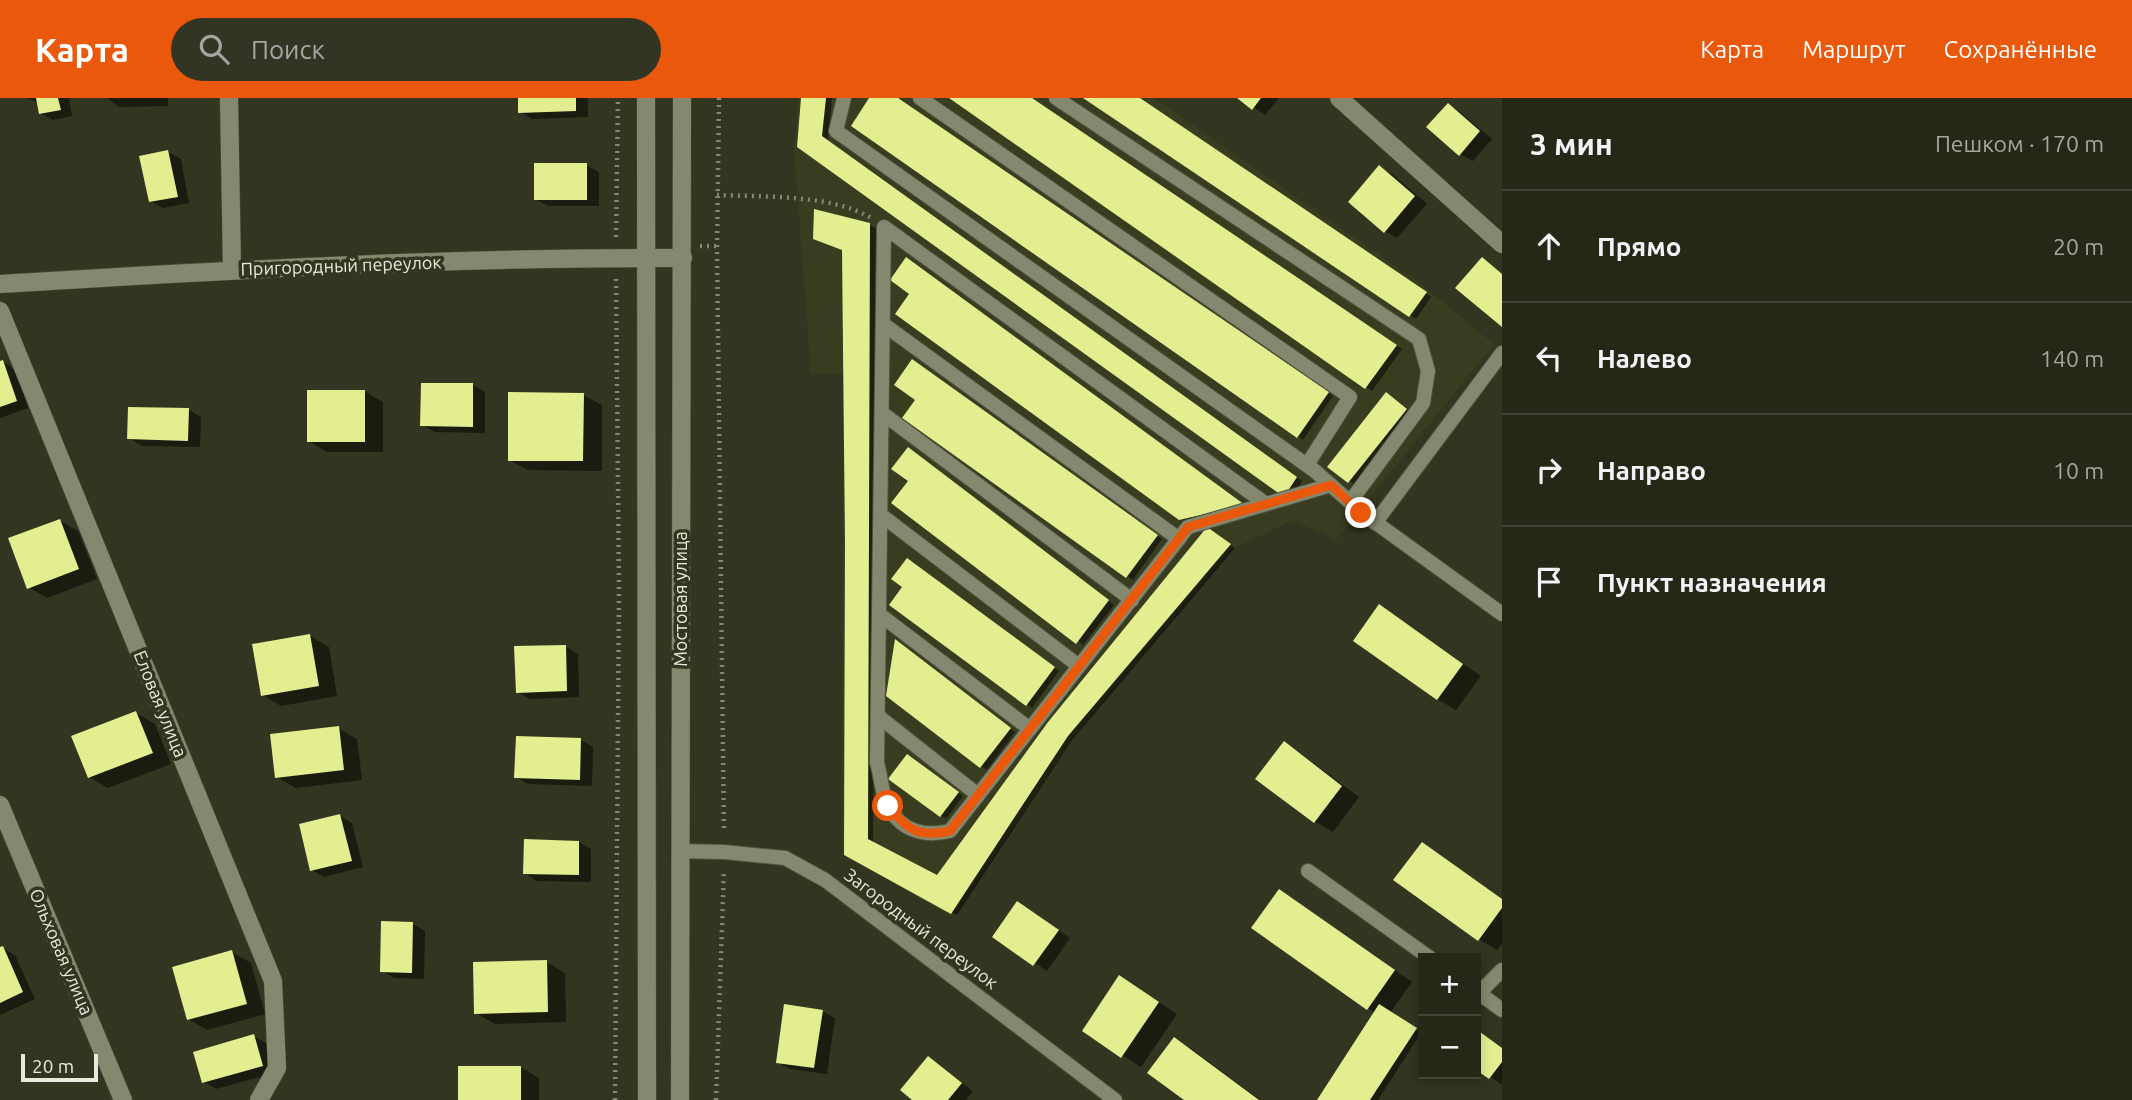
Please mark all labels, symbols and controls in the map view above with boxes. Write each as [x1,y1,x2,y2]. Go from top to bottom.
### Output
search box [171,18,661,81]
icon: search [195,30,233,68]
text: Карта [35,31,129,68]
text: Поиск [251,35,325,64]
text: Карта [1700,36,1764,63]
text: Маршрут [1802,36,1906,63]
text: Сохранённые [1944,36,2097,63]
text: 3 мин [1530,127,1613,161]
text: Пешком · 170 m [1935,131,2104,156]
icon: ahead [1530,227,1568,265]
text: Прямо [1597,232,1681,261]
text: 20 m [2053,234,2104,259]
street label: Пригородный переулок [240,251,442,279]
icon: left [1530,339,1568,377]
text: Налево [1597,344,1692,373]
text: 140 m [2040,346,2104,371]
icon: right [1530,451,1568,489]
text: Направо [1597,456,1706,485]
text: 10 m [2053,458,2104,483]
route end [1345,497,1376,528]
street label: Мостовая улица [670,531,690,667]
icon: arrive [1530,563,1568,601]
text: Пункт назначения [1597,568,1827,597]
street label: Еловая улица [130,647,191,760]
route start [872,790,903,821]
street label: Загородный переулок [841,864,1002,992]
street label: Ольховая улица [26,885,98,1018]
map controls [1418,953,1481,1079]
button: + [1418,953,1481,1016]
button: − [1418,1016,1481,1079]
scale bar [21,1051,98,1083]
text: 20 m [32,1055,74,1077]

